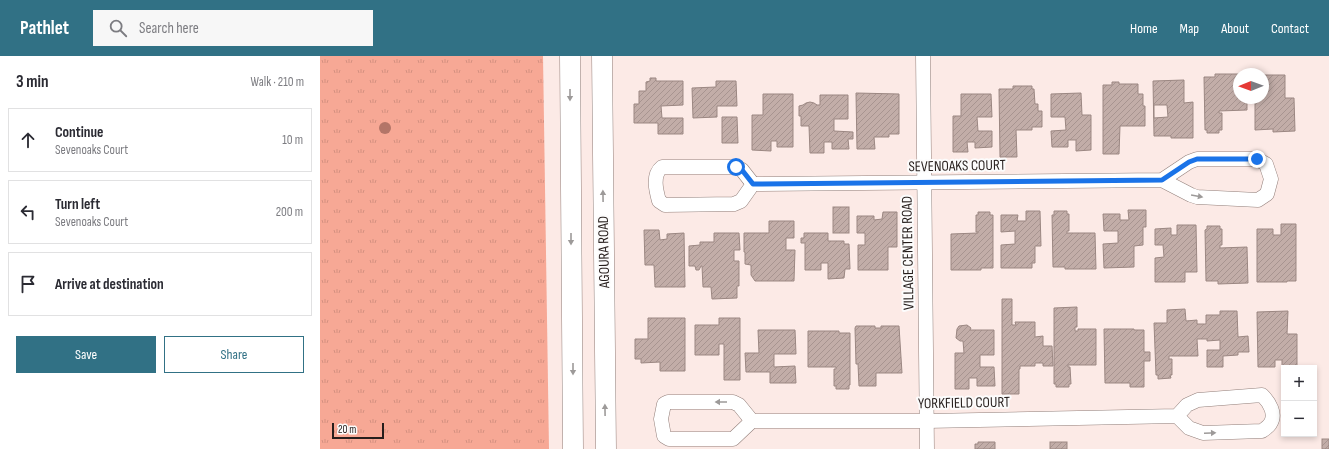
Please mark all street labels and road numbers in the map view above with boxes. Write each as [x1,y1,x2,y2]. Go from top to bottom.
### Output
street label: SEVENOAKS COURT [908,156,1006,176]
street label: VILLAGE CENTER ROAD [898,196,918,310]
street label: AGOURA ROAD [594,216,614,289]
street label: YORKFIELD COURT [918,393,1010,413]

